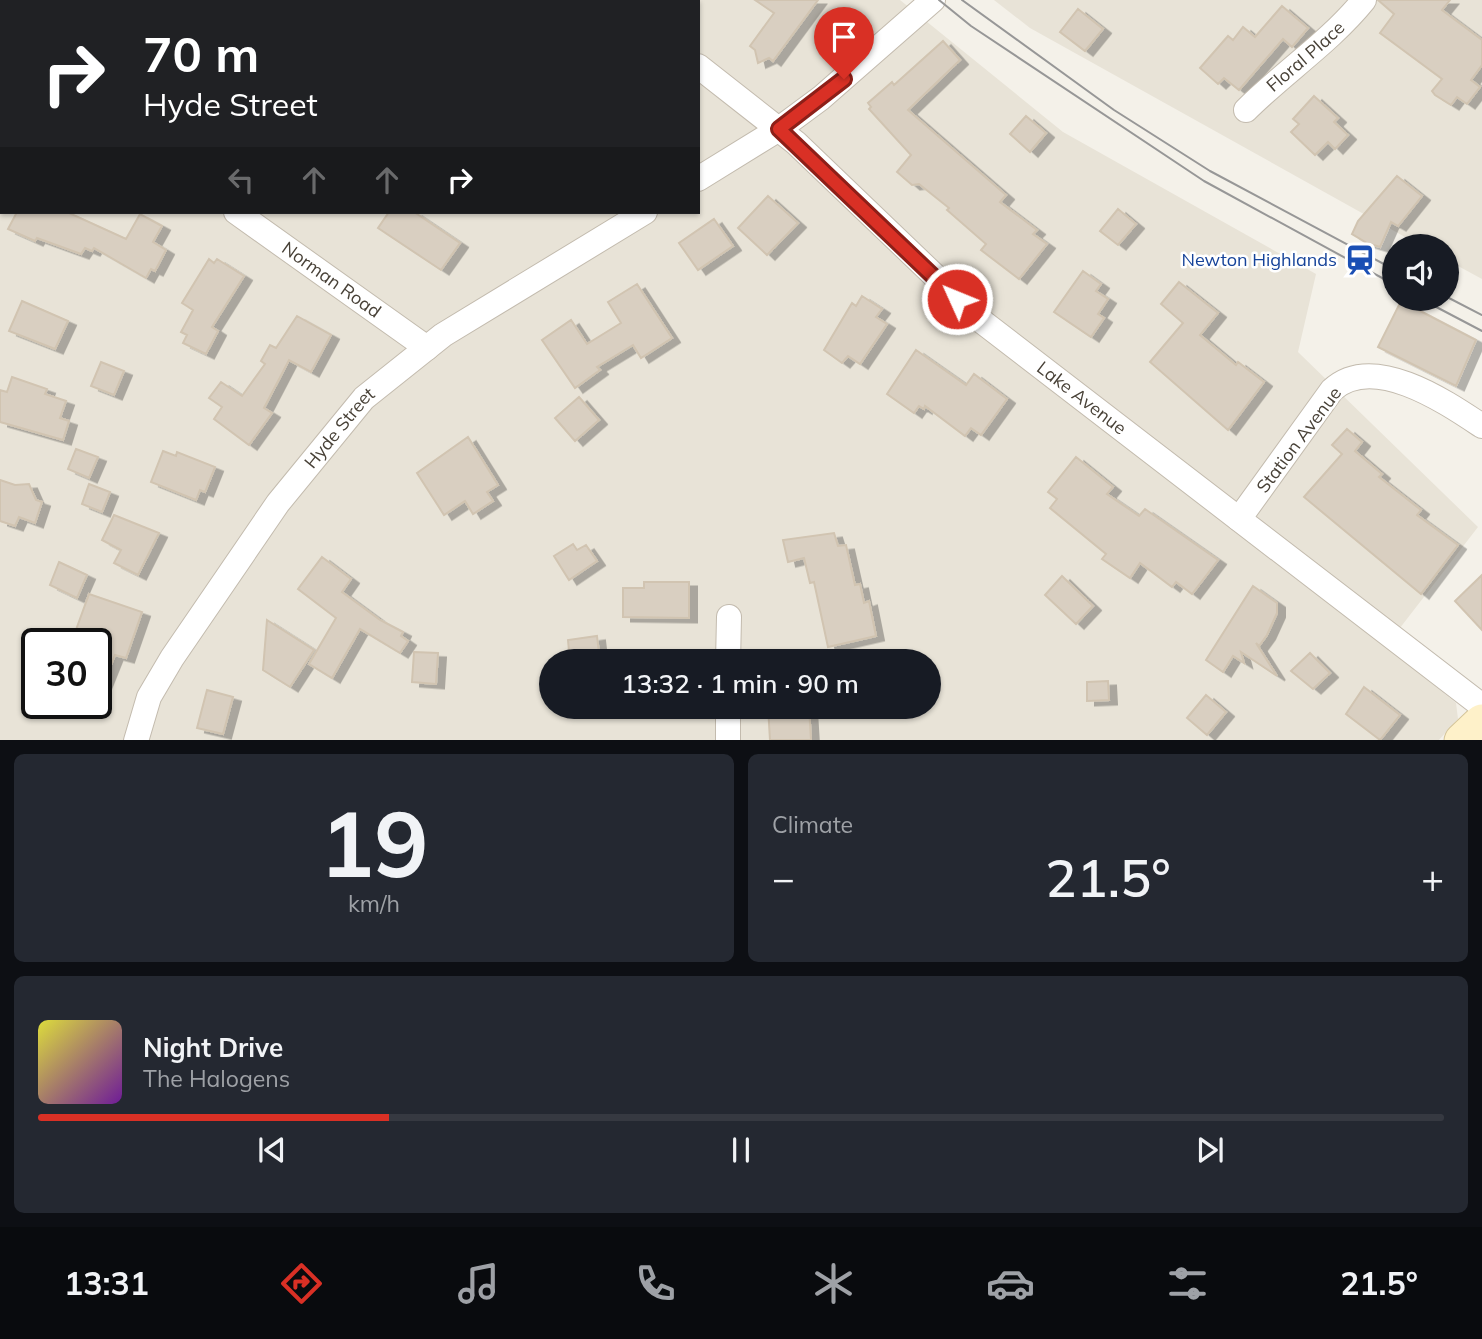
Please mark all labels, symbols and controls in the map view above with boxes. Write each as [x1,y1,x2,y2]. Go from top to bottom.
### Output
pin [814,7,874,79]
street label: Floral Place [1261,16,1349,97]
icon: arrive [825,18,863,56]
text: 70 m [143,23,259,84]
icon: right [28,28,119,119]
text: Hyde Street [143,84,318,124]
icon: left [222,161,260,199]
icon: ahead [295,161,333,199]
icon: ahead [368,161,406,199]
icon: right [441,161,479,199]
map controls [1382,234,1459,311]
button: sound [1382,234,1459,311]
street label: Norman Road [278,236,386,323]
station icon: Newton Highlands [1343,243,1377,277]
place label: Newton Highlands [1182,248,1337,271]
position arrow [920,262,994,336]
street label: Lake Avenue [1032,356,1131,439]
street label: Hyde Street [299,382,379,473]
street label: Station Avenue [1251,382,1346,497]
speed limit sign: 30 [21,628,112,719]
text: 13:32 · 1 min · 90 m [621,667,859,700]
text: 19 [319,786,429,900]
text: Climate [772,810,853,839]
text: 21.5° [1045,845,1171,910]
text: − [772,854,795,902]
text: + [1421,854,1444,902]
text: km/h [348,889,400,918]
text: Night Drive [143,1031,283,1064]
text: The Halogens [143,1064,290,1093]
icon: previous [253,1131,291,1169]
icon: pause [722,1131,760,1169]
icon: next [1191,1131,1229,1169]
icon: directions [277,1259,326,1308]
icon: music [454,1259,503,1308]
icon: phone [631,1259,680,1308]
icon: climate [809,1259,858,1308]
icon: car [986,1259,1035,1308]
icon: filters [1163,1259,1212,1308]
text: 13:31 [64,1263,149,1303]
text: 21.5° [1340,1263,1418,1303]

